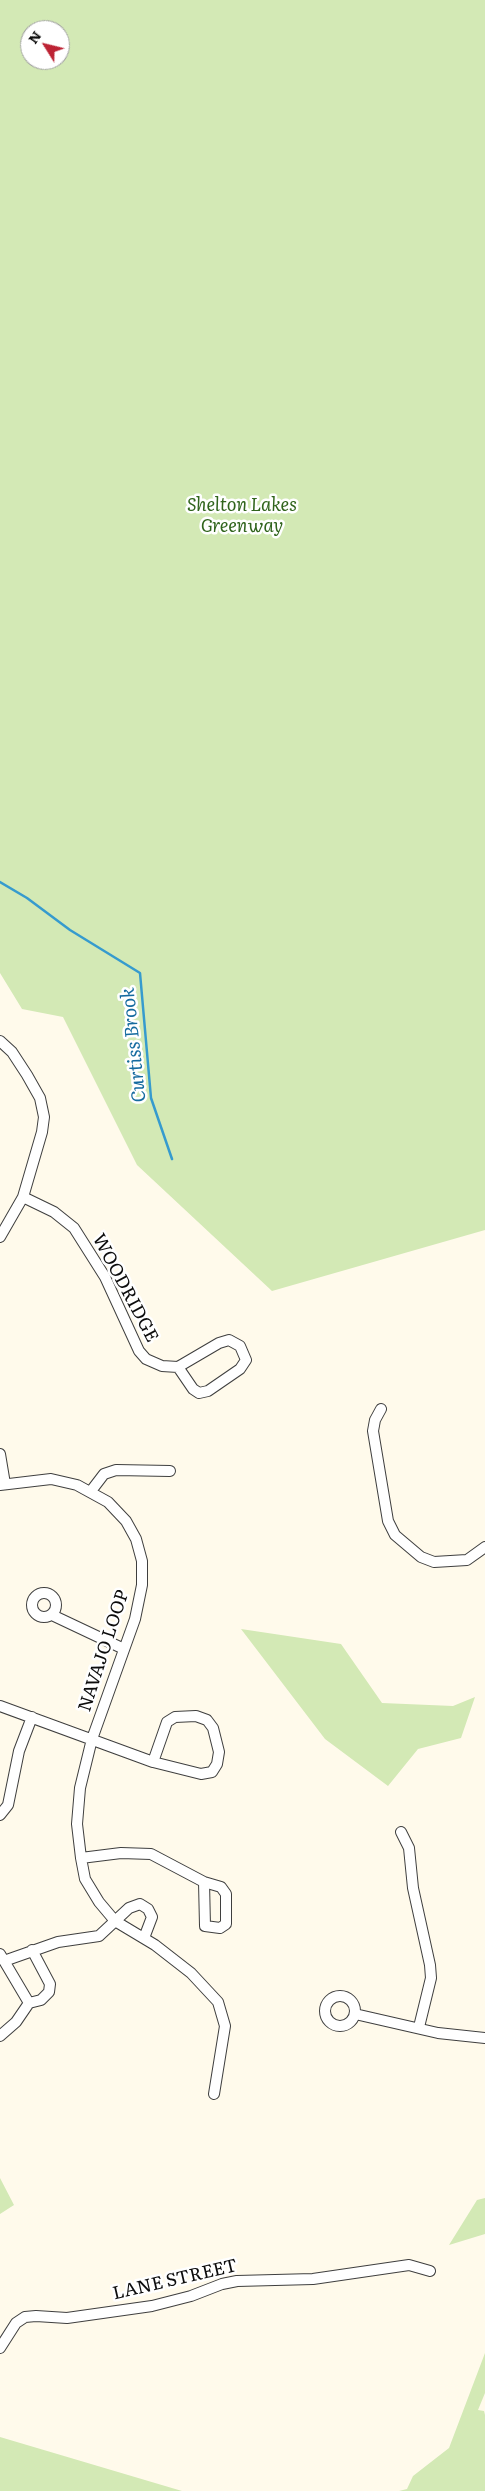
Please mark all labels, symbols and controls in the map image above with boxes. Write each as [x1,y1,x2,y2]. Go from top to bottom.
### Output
north arrow [20,20,70,70]
text: N [22,26,45,47]
park label: Shelton Lakes Greenway [187,495,297,538]
water label: Curtiss Brook [117,987,151,1103]
street label: WOODRIDGE [87,1230,163,1346]
street label: NAVAJO LOOP [74,1588,134,1714]
street label: LANE STREET [111,2255,239,2305]

